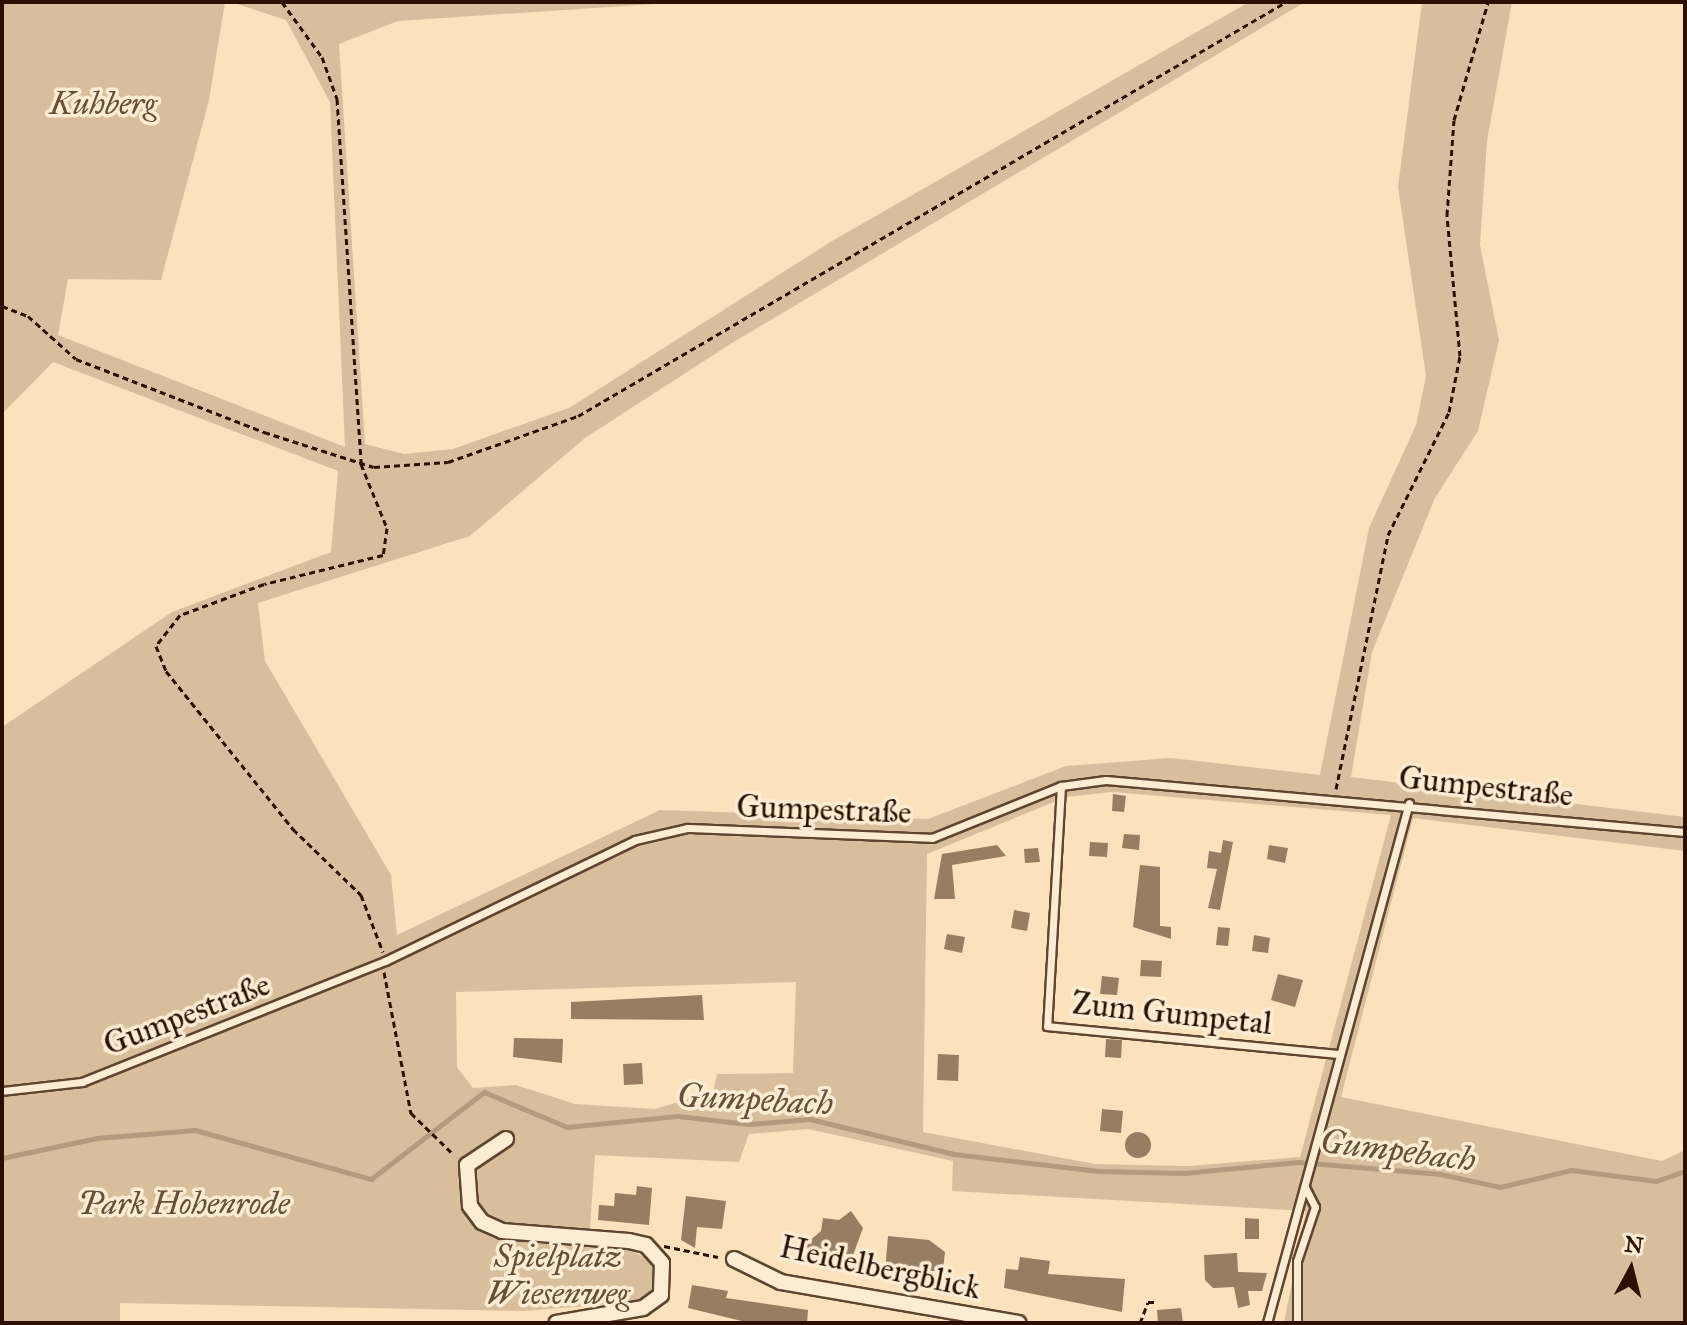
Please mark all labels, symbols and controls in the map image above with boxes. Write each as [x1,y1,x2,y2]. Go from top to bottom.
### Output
park label: Kuhberg [50,85,156,123]
street label: Gumpestraße [1397,759,1575,815]
street label: Gumpestraße [736,788,912,832]
street label: Gumpestraße [98,966,276,1064]
street label: Zum Gumpetal [1070,984,1274,1044]
water label: Gumpebach [676,1075,834,1123]
water label: Gumpebach [1318,1120,1478,1180]
park label: Park Hohenrode [78,1185,290,1223]
street label: Heidelbergblick [776,1228,984,1308]
north arrow [1591,1229,1671,1309]
text: N [1623,1230,1645,1259]
park label: Spielplatz Wiesenweg [487,1239,629,1314]

